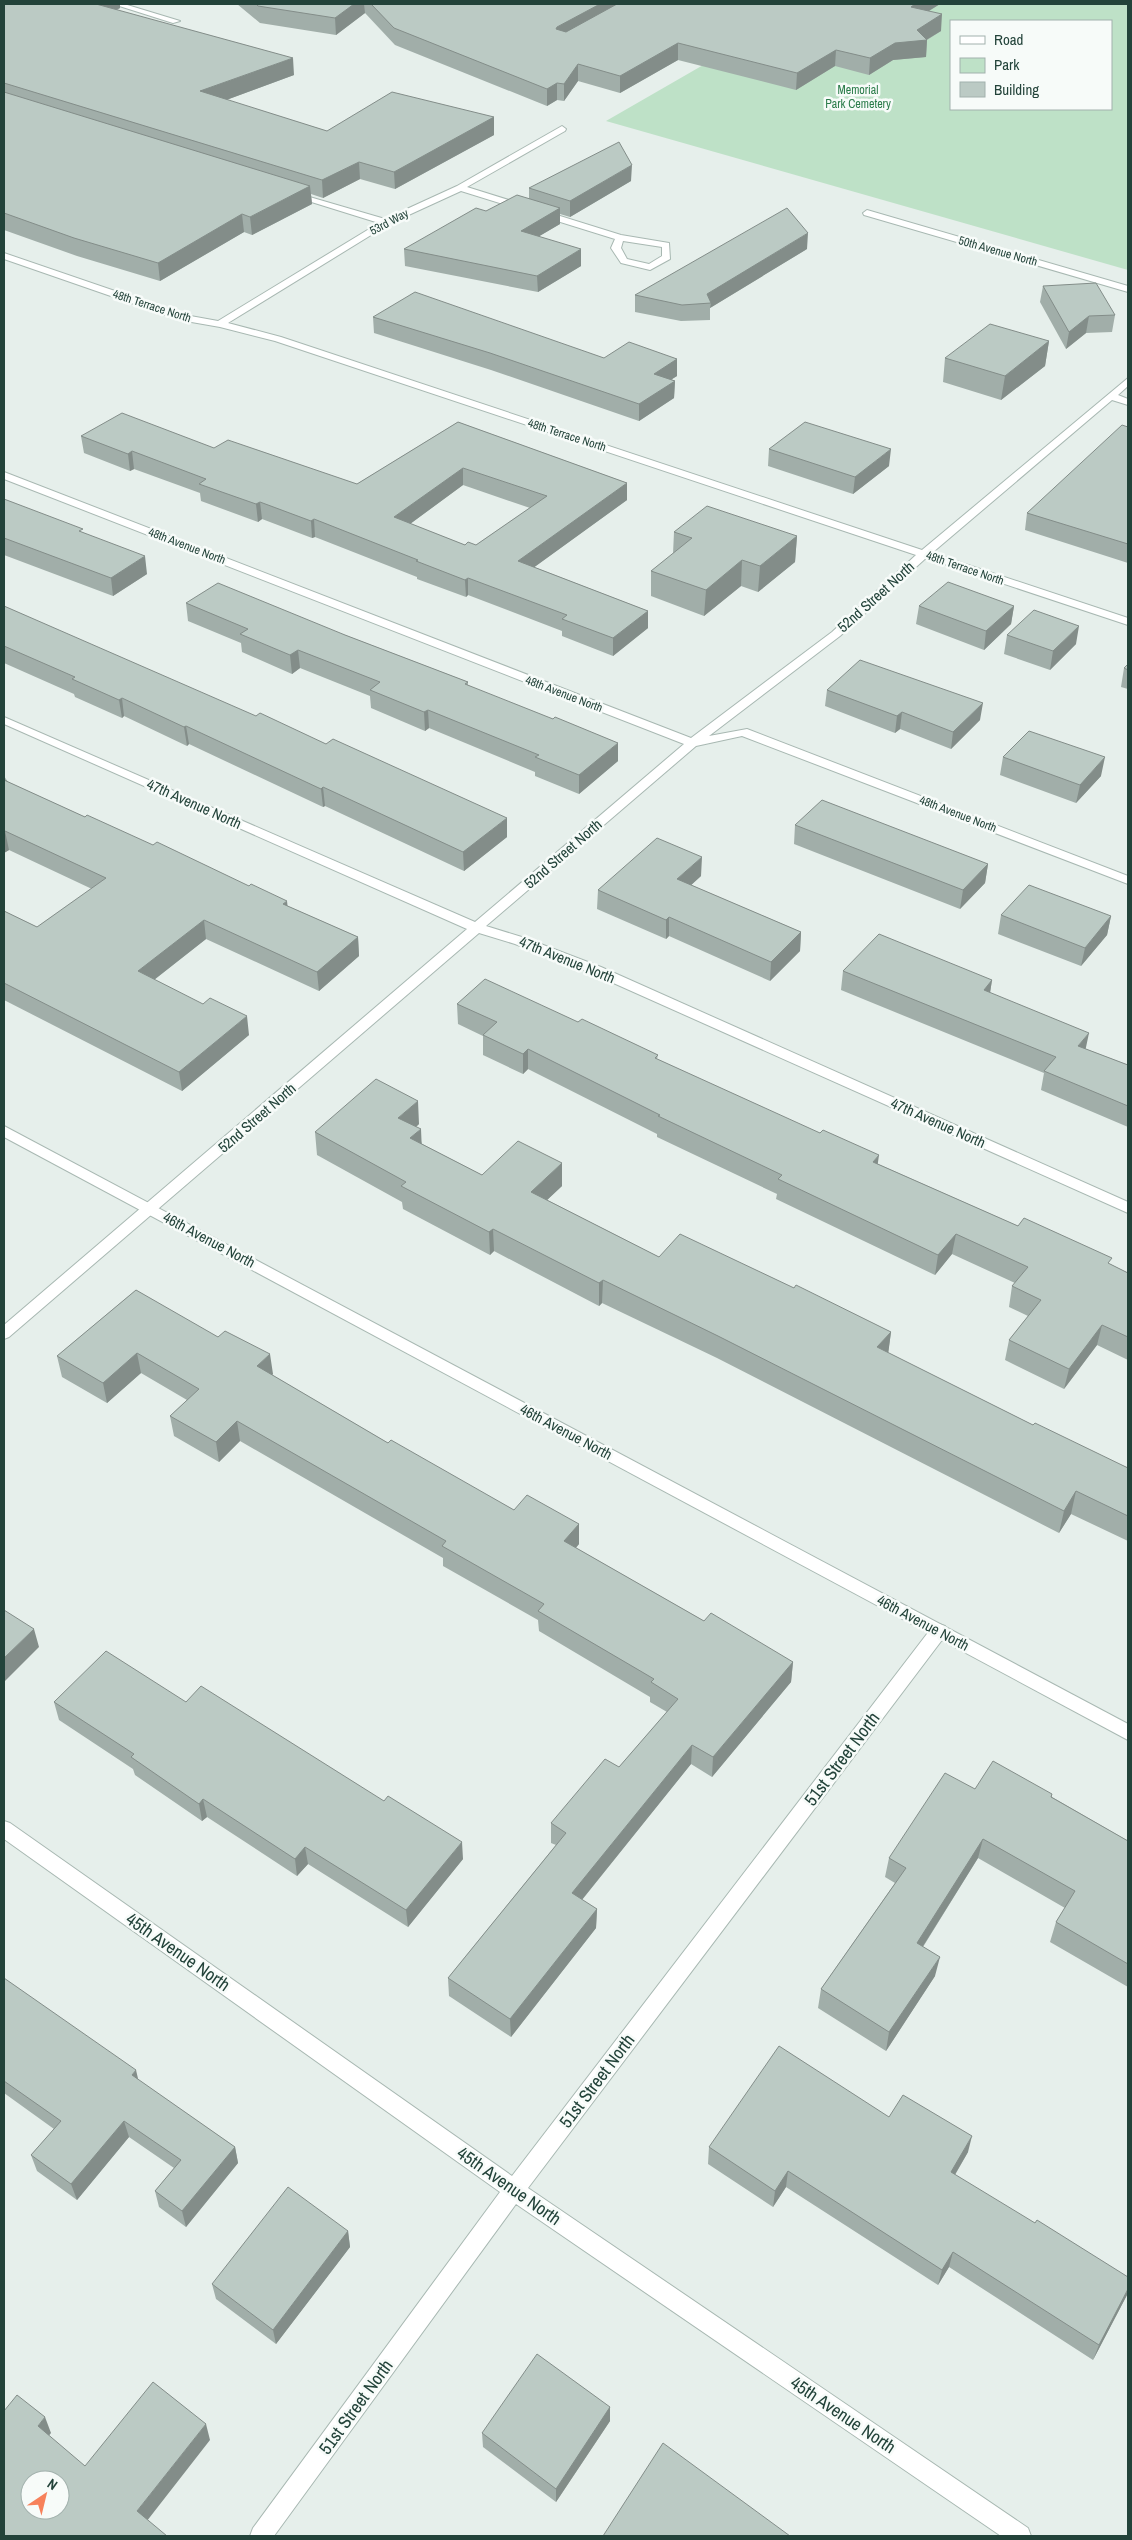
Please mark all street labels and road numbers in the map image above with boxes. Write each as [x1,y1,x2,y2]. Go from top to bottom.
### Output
street label: 53rd Way [367,205,411,239]
street label: 50th Avenue North [957,232,1039,270]
street label: 48th Terrace North [111,286,193,326]
street label: 48th Terrace North [526,415,608,455]
street label: 48th Avenue North [146,524,228,568]
street label: 48th Terrace North [924,547,1006,589]
street label: 52nd Street North [833,556,919,637]
street label: 48th Avenue North [523,672,605,716]
street label: 47th Avenue North [143,773,245,834]
street label: 48th Avenue North [917,792,999,836]
street label: 52nd Street North [519,814,606,893]
street label: 47th Avenue North [516,931,618,988]
street label: 52nd Street North [213,1078,300,1157]
street label: 47th Avenue North [887,1092,989,1153]
street label: 46th Avenue North [159,1206,259,1273]
street label: 46th Avenue North [516,1398,616,1465]
street label: 46th Avenue North [873,1589,973,1656]
street label: 51st Street North [798,1707,885,1811]
street label: 45th Avenue North [121,1906,235,1997]
street label: 51st Street North [553,2029,640,2133]
street label: 45th Avenue North [452,2140,566,2231]
street label: 51st Street North [313,2354,399,2459]
street label: 45th Avenue North [786,2370,901,2459]

